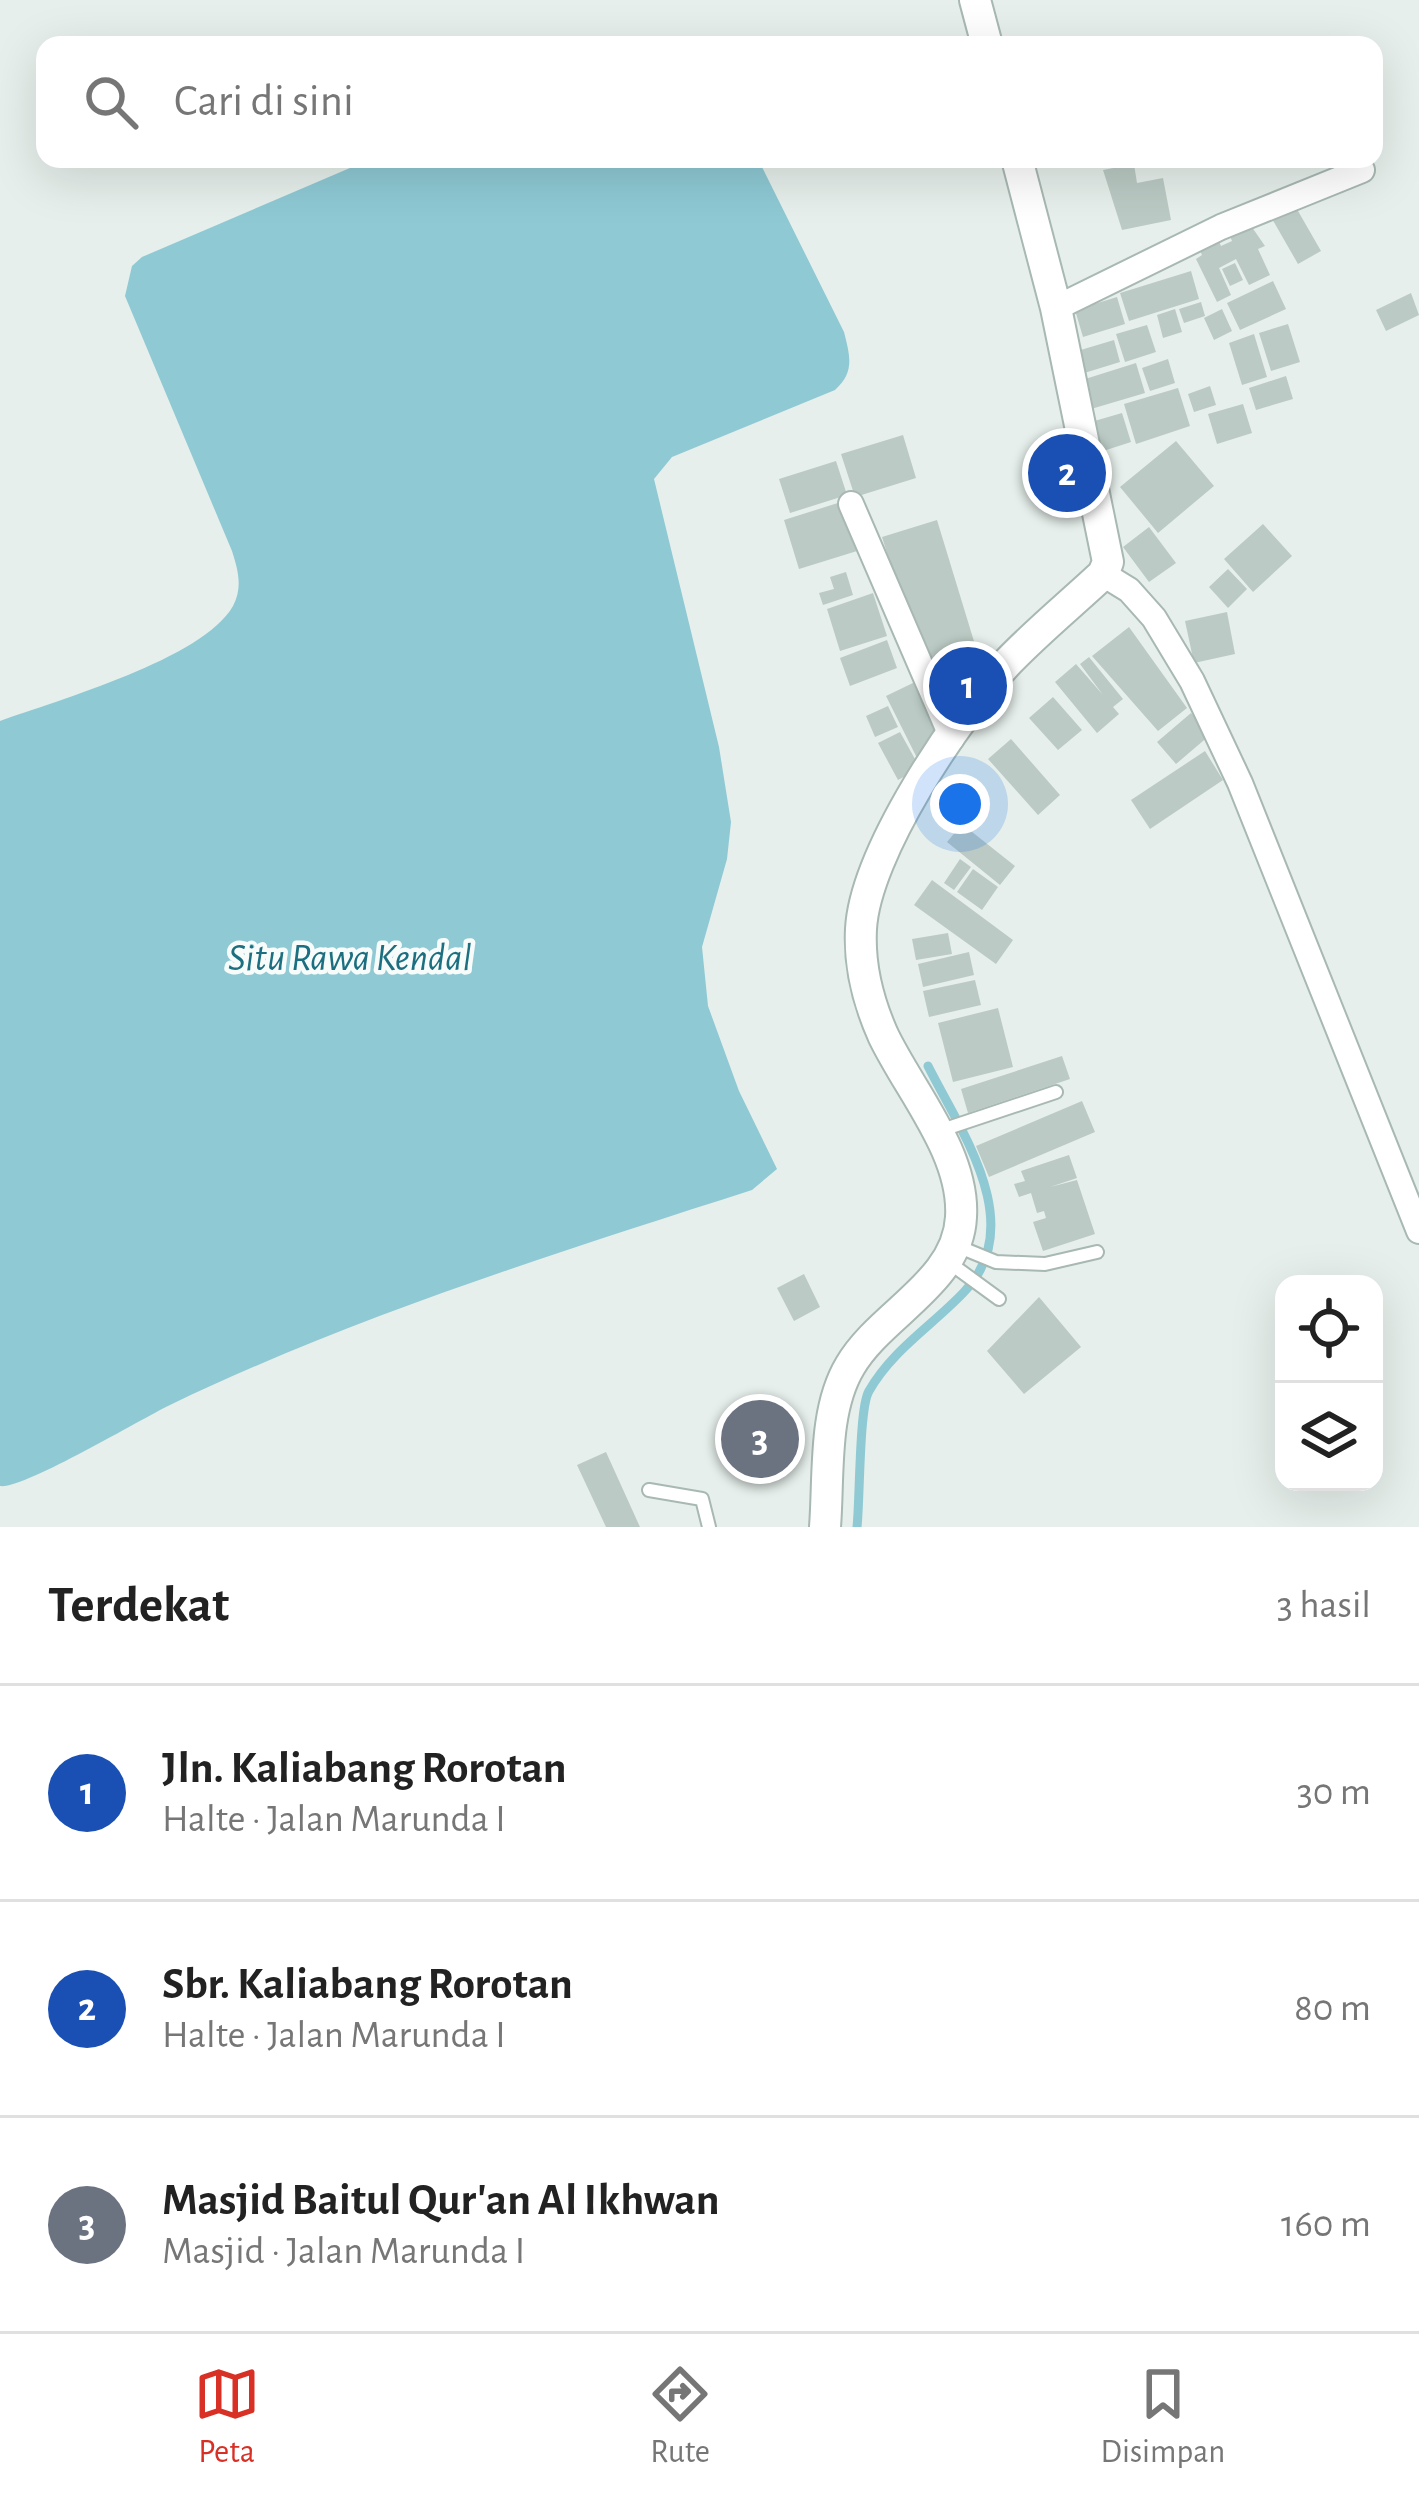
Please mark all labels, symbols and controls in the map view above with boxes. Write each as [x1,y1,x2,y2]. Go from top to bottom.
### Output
search box [36,36,1383,168]
icon: search [78,69,144,135]
text: Cari di sini [174,79,354,124]
pin: 2 [1028,428,1106,518]
pin: 1 [929,641,1007,731]
your location [930,774,990,834]
water label: Situ Rawa Kendal [228,939,472,978]
map controls [1275,1275,1383,1491]
button: locate [1275,1275,1383,1383]
button: layers [1275,1383,1383,1491]
pin: 3 [721,1394,799,1484]
text: Terdekat [48,1580,229,1631]
text: 3 hasil [1277,1586,1371,1625]
text: Jln. Kaliabang Rorotan [162,1746,567,1791]
text: 1 [80,1773,94,1812]
text: 30 m [1297,1773,1371,1812]
text: Halte · Jalan Marunda I [162,1800,506,1839]
text: Sbr. Kaliabang Rorotan [162,1962,573,2007]
text: 2 [78,1989,96,2028]
text: 80 m [1294,1989,1371,2028]
text: Halte · Jalan Marunda I [162,2016,506,2055]
text: Masjid Baitul Qur'an Al Ikhwan [162,2178,719,2223]
text: 3 [79,2205,95,2244]
text: 160 m [1281,2205,1371,2244]
text: Masjid · Jalan Marunda I [162,2232,525,2271]
tab: Peta [194,2361,260,2473]
tab: Rute [647,2361,713,2473]
tab: Disimpan [1101,2361,1225,2473]

